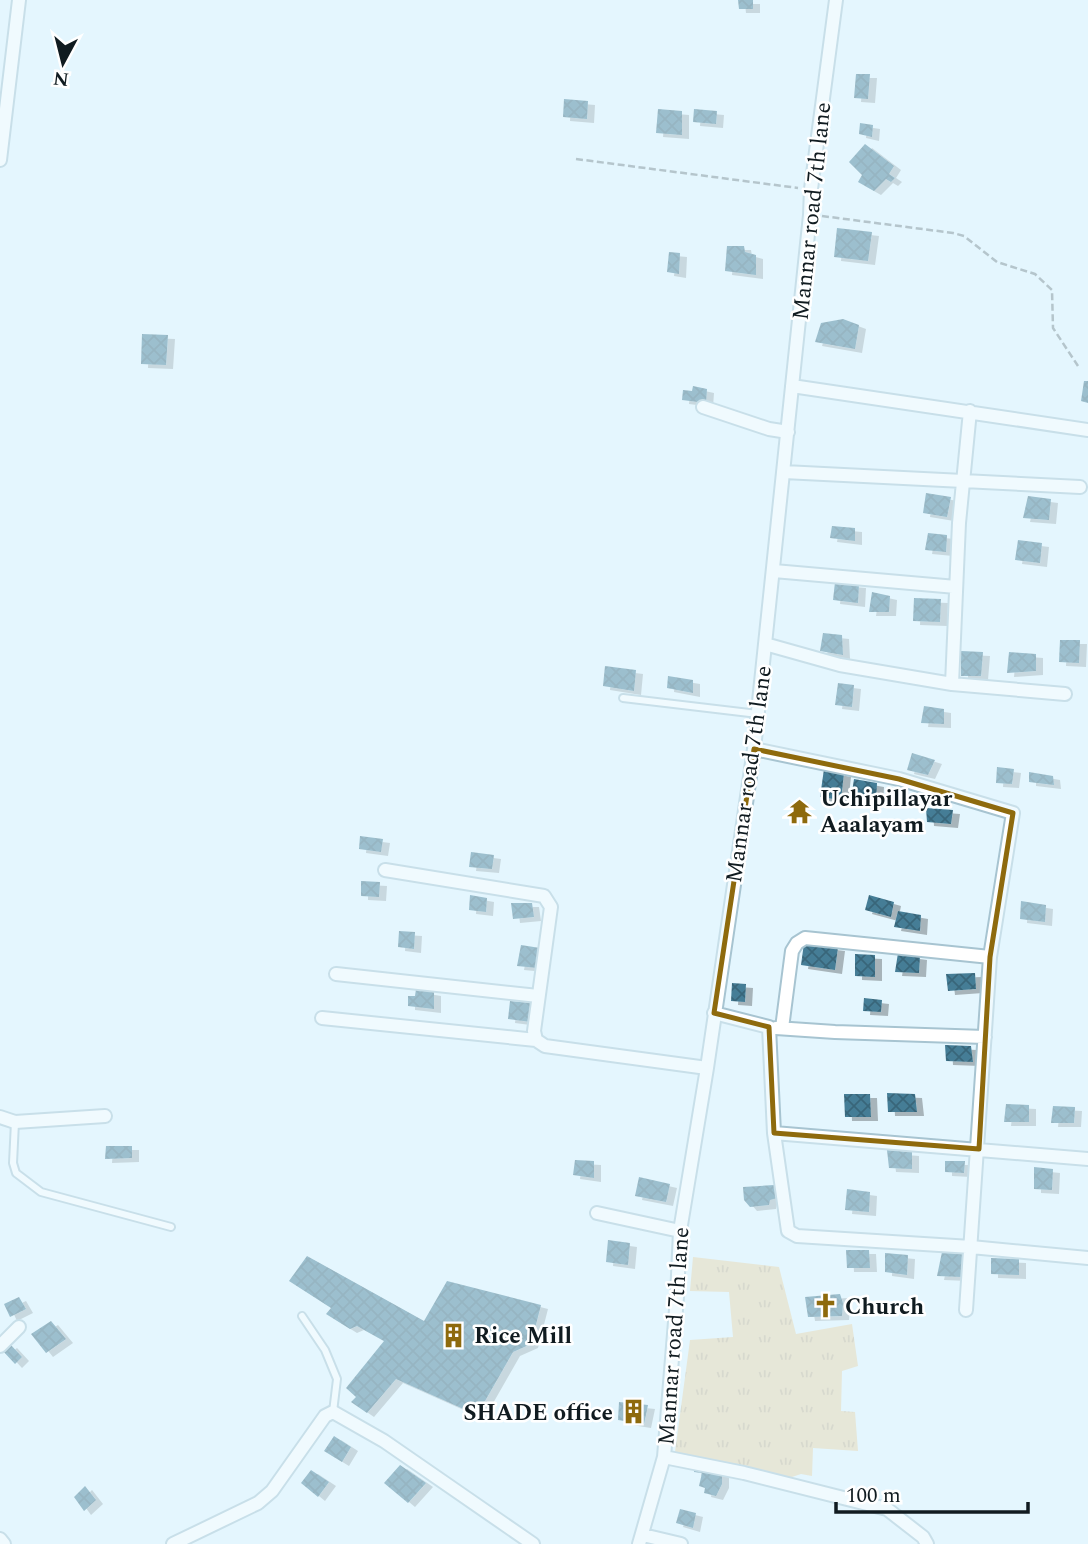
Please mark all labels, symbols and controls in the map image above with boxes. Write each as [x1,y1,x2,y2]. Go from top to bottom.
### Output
north arrow [28,28,98,98]
text: N [52,63,71,94]
street label: Mannar road 7th lane [784,100,841,322]
street label: Mannar road 7th lane [717,663,782,885]
place label: Uchipillayar Aaalayam [820,782,952,843]
temple icon: Uchipillayar Aaalayam [786,797,814,825]
street label: Mannar road 7th lane [649,1226,700,1447]
place label: Church [845,1290,924,1325]
church icon: Church [811,1292,839,1320]
place label: Rice Mill [474,1319,572,1354]
building icon: Rice Mill [440,1321,468,1349]
place label: SHADE office [463,1396,613,1431]
building icon: SHADE office [619,1398,647,1426]
scale bar [836,1470,1028,1514]
text: 100 m [846,1480,901,1512]

